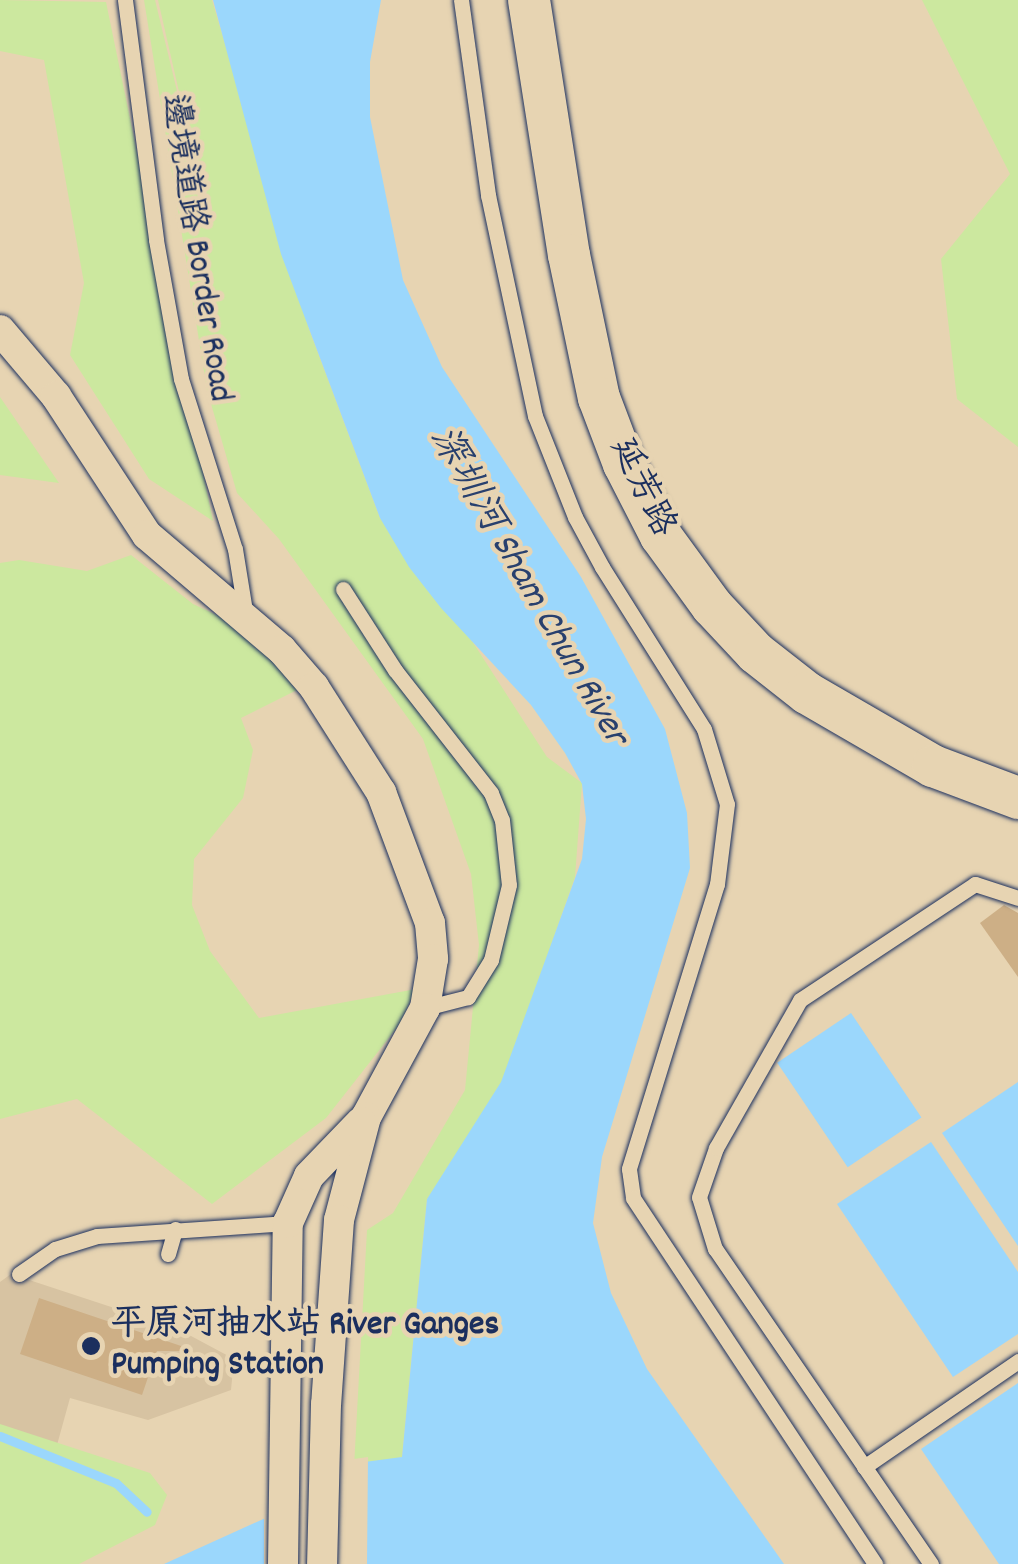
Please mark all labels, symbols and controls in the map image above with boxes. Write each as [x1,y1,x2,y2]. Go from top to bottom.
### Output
street label: 邊境道路 Border Road [150,91,240,405]
water label: 深圳河 Sham Chun River [417,420,637,754]
street label: 延芳路 [599,432,683,544]
place label: 平原河抽水站 River Ganges Pumping Station [111,1305,499,1387]
marker: 平原河抽水站 River Ganges Pumping Station [80,1335,102,1357]

